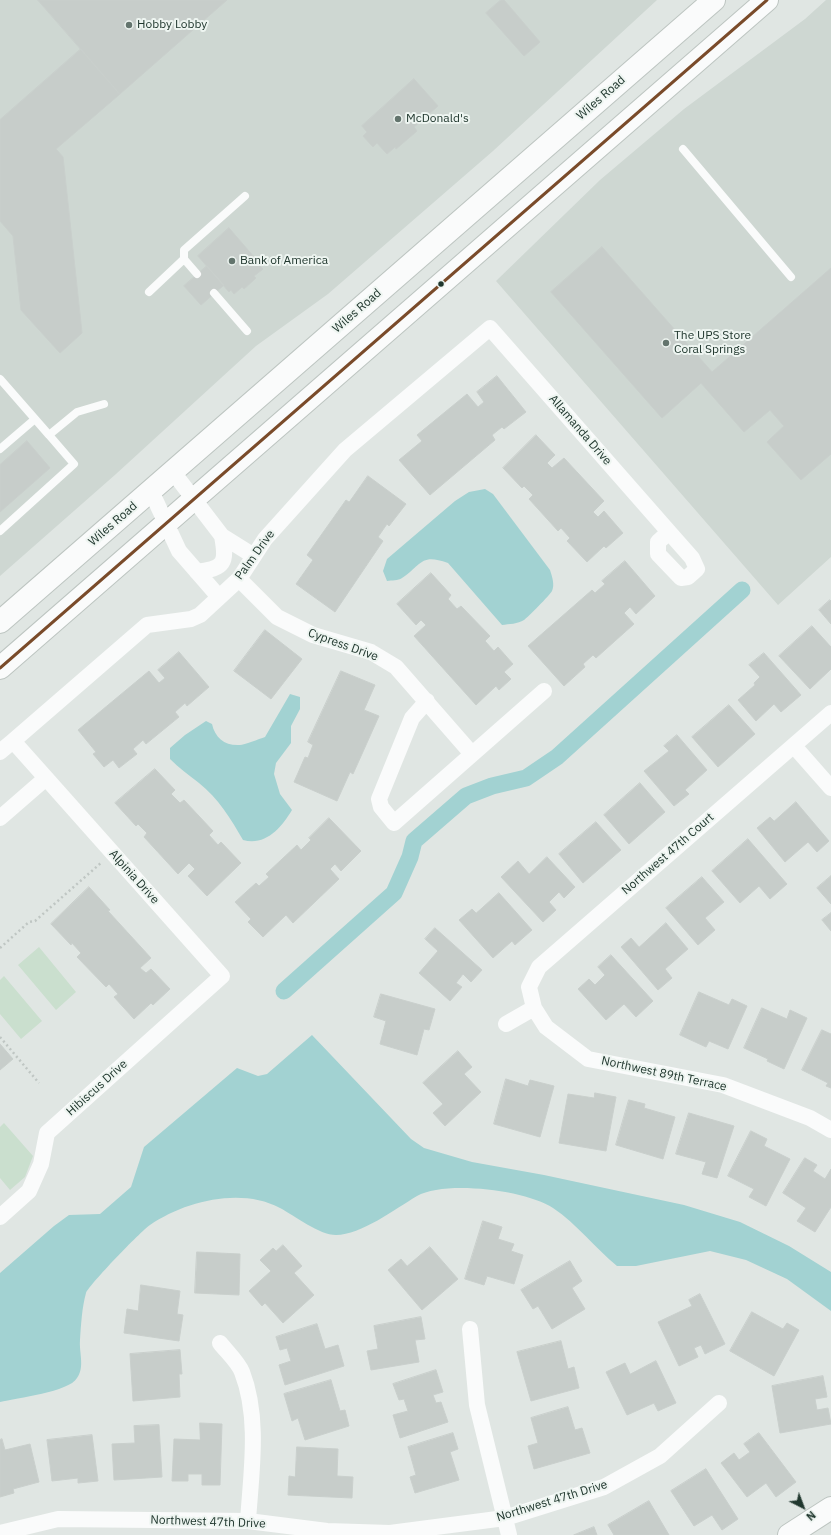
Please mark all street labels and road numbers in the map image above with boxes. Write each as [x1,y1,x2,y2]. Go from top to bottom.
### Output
street label: Wiles Road [574,73,628,123]
street label: Wiles Road [330,286,384,336]
street label: Allamanda Drive [546,392,614,468]
street label: Wiles Road [86,499,140,549]
street label: Palm Drive [232,527,278,583]
street label: Cypress Drive [306,626,380,664]
street label: Northwest 47th Court [619,810,717,898]
street label: Alpinia Drive [106,847,162,907]
street label: Northwest 89th Terrace [600,1054,728,1094]
street label: Hibiscus Drive [64,1057,130,1119]
street label: Northwest 47th Drive [495,1477,609,1525]
street label: Northwest 47th Drive [150,1513,266,1531]

